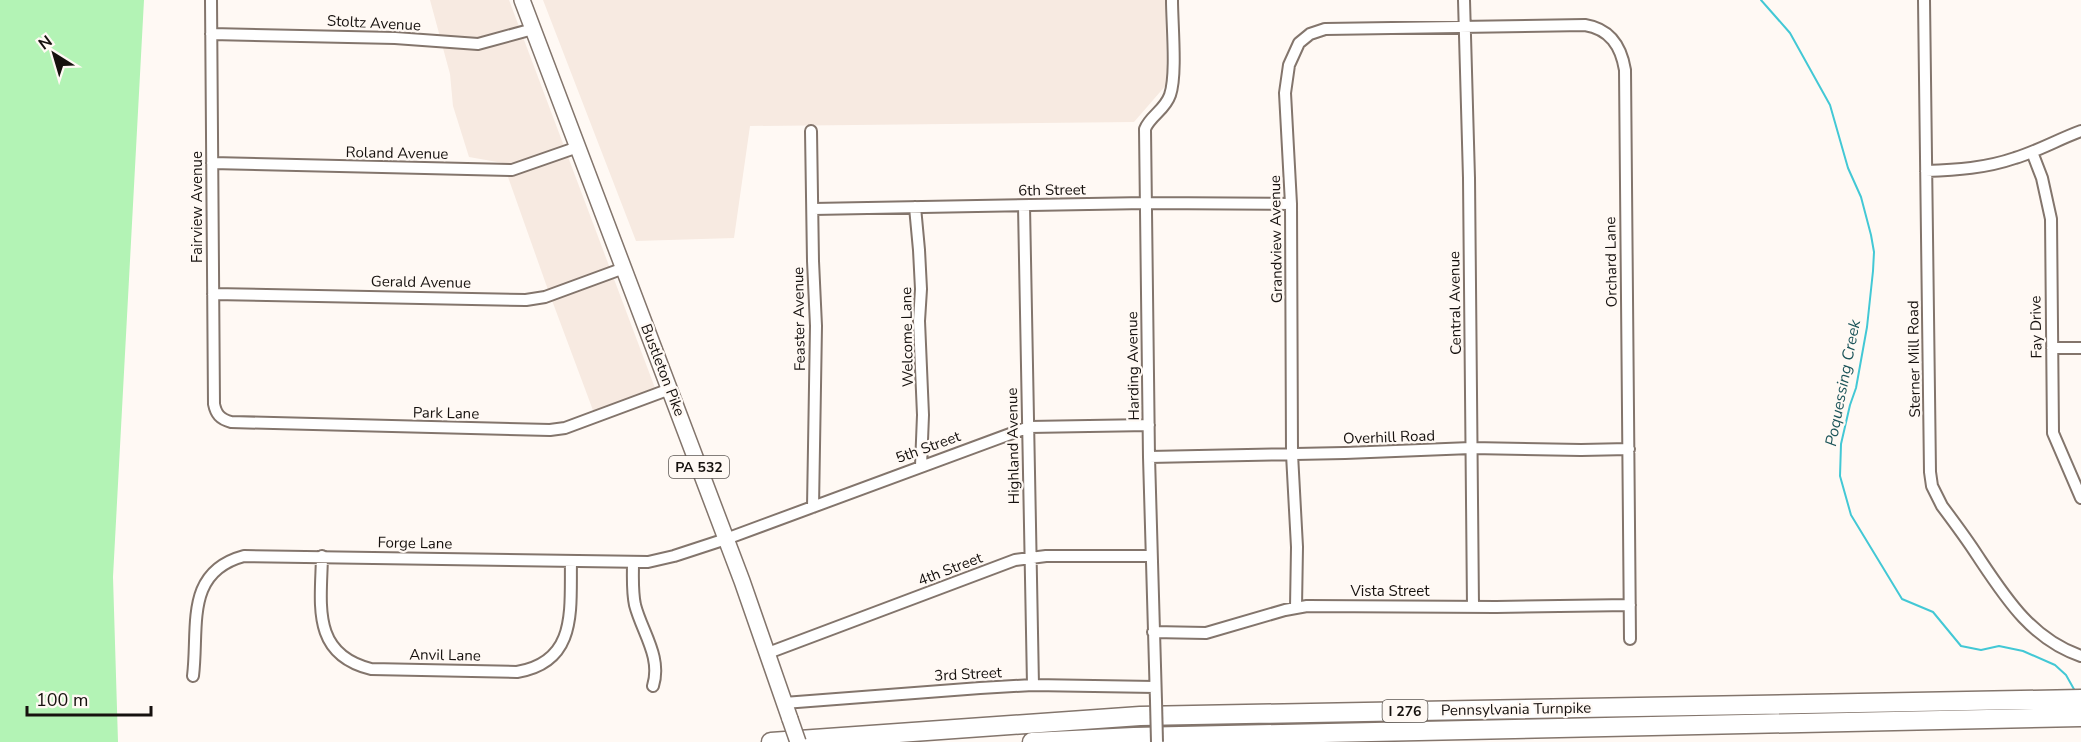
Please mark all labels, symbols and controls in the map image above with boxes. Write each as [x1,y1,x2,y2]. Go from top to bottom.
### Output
street label: Stoltz Avenue [326,11,422,35]
north arrow [24,24,84,84]
text: N [34,30,57,55]
street label: Roland Avenue [345,142,449,164]
street label: Fairview Avenue [187,151,207,263]
street label: Grandview Avenue [1265,175,1287,303]
street label: 6th Street [1018,179,1087,201]
street label: Orchard Lane [1600,216,1622,308]
street label: Central Avenue [1444,251,1466,355]
street label: Feaster Avenue [788,267,810,371]
street label: Gerald Avenue [371,271,471,293]
street label: Welcome Lane [896,287,918,387]
street label: Fay Drive [2025,295,2047,359]
street label: Sterner Mill Road [1903,300,1925,418]
street label: Harding Avenue [1122,311,1144,421]
water label: Poquessing Creek [1820,317,1866,448]
street label: Bustleton Pike [636,321,690,419]
street label: Highland Avenue [1002,387,1024,505]
street label: Park Lane [413,402,479,424]
street label: Overhill Road [1343,425,1435,449]
street label: 5th Street [893,426,964,468]
road number: PA 532 [669,456,729,478]
street label: Forge Lane [377,532,453,554]
street label: 4th Street [915,547,986,590]
street label: Vista Street [1350,581,1430,601]
street label: Anvil Lane [409,644,481,666]
street label: 3rd Street [934,662,1003,686]
scale bar [27,679,152,717]
text: 100 m [36,688,88,712]
street label: Pennsylvania Turnpike [1441,698,1591,720]
road number: I 276 [1382,700,1428,722]

